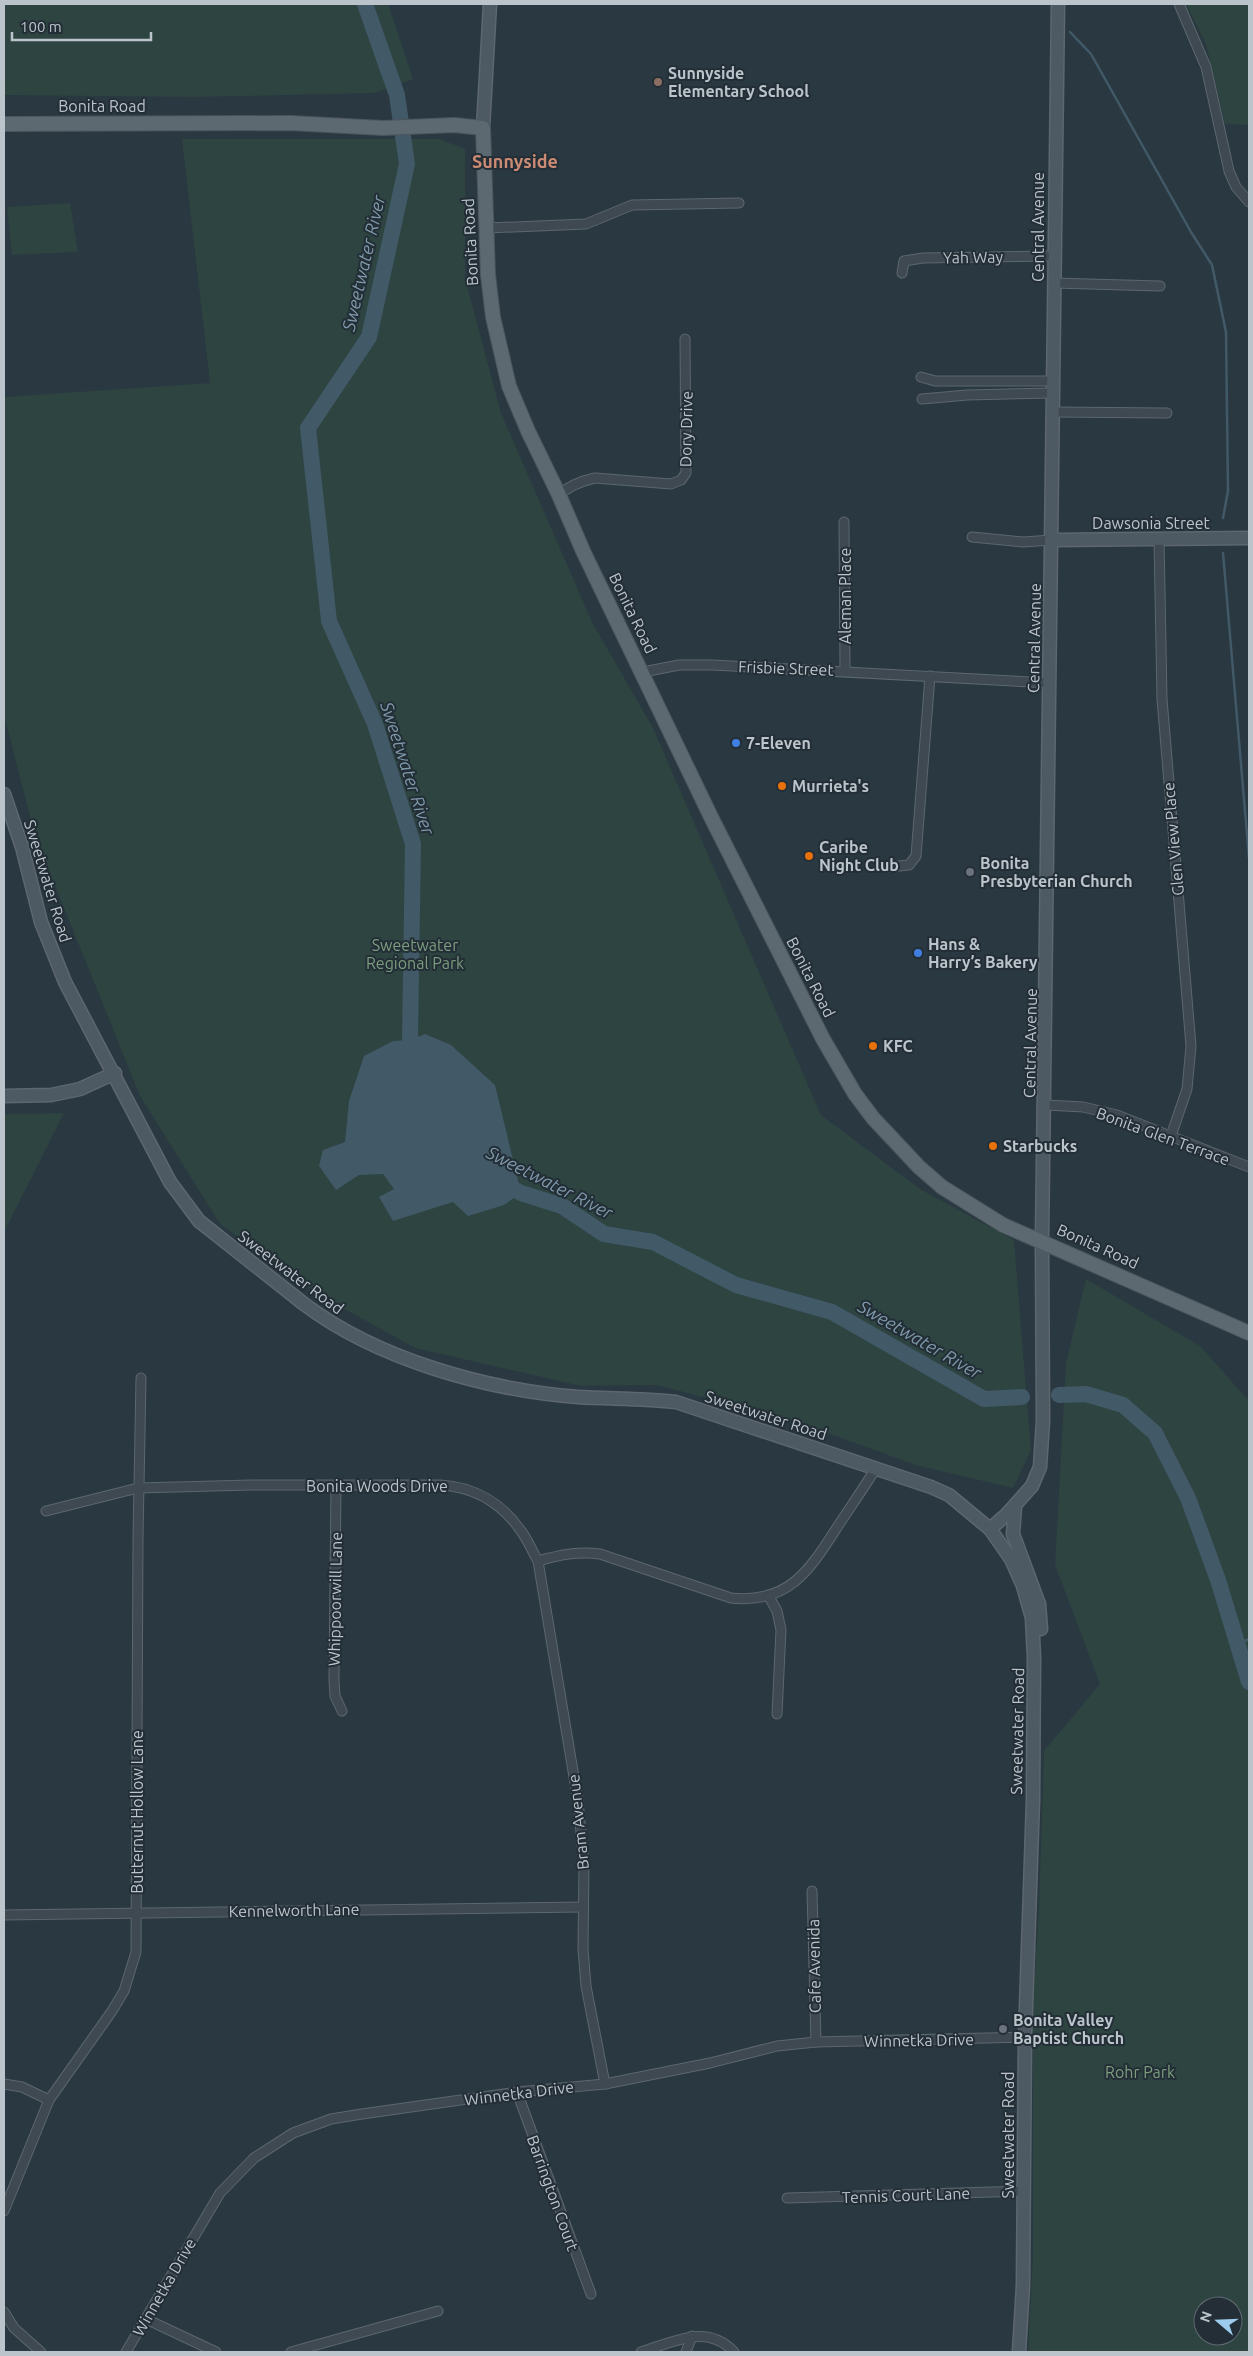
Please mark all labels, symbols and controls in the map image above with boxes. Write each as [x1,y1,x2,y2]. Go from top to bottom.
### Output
scale bar [12,10,151,42]
text: 100 m [20,18,62,35]
place label: Sunnyside Elementary School [668,64,809,100]
marker: Sunnyside Elementary School [652,76,664,88]
street label: Bonita Road [58,97,146,115]
district label: Sunnyside [472,151,558,171]
street label: Central Avenue [1029,172,1047,282]
water label: Sweetwater River [337,192,389,334]
street label: Bonita Road [459,198,481,286]
street label: Yah Way [943,247,1003,267]
street label: Dory Drive [676,391,696,467]
street label: Dawsonia Street [1092,514,1211,532]
street label: Aleman Place [836,548,854,644]
street label: Bonita Road [606,570,660,656]
street label: Central Avenue [1024,583,1044,693]
street label: Frisbie Street [738,657,835,679]
water label: Sweetwater River [377,698,439,838]
place label: 7-Eleven [746,734,811,752]
marker: 7-Eleven [730,737,742,749]
place label: Murrieta's [792,777,869,795]
marker: Murrieta's [776,780,788,792]
street label: Glen View Place [1159,781,1187,897]
street label: Sweetwater Road [21,818,75,944]
place label: Caribe Night Club [819,838,899,874]
marker: Caribe Night Club [803,850,815,862]
place label: Bonita Presbyterian Church [980,854,1133,890]
marker: Bonita Presbyterian Church [964,866,976,878]
street label: Bonita Road [783,934,839,1020]
place label: Hans & Harry’s Bakery [928,935,1038,971]
park label: Sweetwater Regional Park [366,936,464,972]
marker: Hans & Harry’s Bakery [912,947,924,959]
street label: Central Avenue [1020,988,1040,1098]
place label: KFC [883,1037,913,1055]
marker: KFC [867,1040,879,1052]
street label: Bonita Glen Terrace [1094,1103,1232,1169]
place label: Starbucks [1003,1137,1077,1155]
marker: Starbucks [987,1140,999,1152]
water label: Sweetwater River [483,1141,617,1223]
street label: Bonita Road [1054,1220,1142,1272]
street label: Sweetwater Road [235,1227,347,1317]
water label: Sweetwater River [854,1295,986,1383]
street label: Sweetwater Road [703,1387,829,1443]
street label: Bonita Woods Drive [306,1477,448,1495]
street label: Whippoorwill Lane [325,1532,345,1666]
street label: Sweetwater Road [1007,1667,1027,1795]
street label: Butternut Hollow Lane [128,1730,146,1894]
street label: Bram Avenue [564,1773,592,1871]
street label: Kennelworth Lane [228,1900,360,1920]
street label: Cafe Avenida [804,1919,824,2013]
place label: Bonita Valley Baptist Church [1013,2011,1124,2047]
marker: Bonita Valley Baptist Church [997,2023,1009,2035]
street label: Winnetka Drive [864,2030,974,2050]
park label: Rohr Park [1105,2063,1175,2081]
street label: Sweetwater Road [999,2071,1017,2199]
street label: Winnetka Drive [463,2077,575,2109]
street label: Barrington Court [524,2133,583,2254]
street label: Tennis Court Lane [842,2184,970,2206]
street label: Winnetka Drive [129,2235,199,2339]
north arrow [1193,2296,1243,2346]
text: N [1196,2309,1215,2324]

